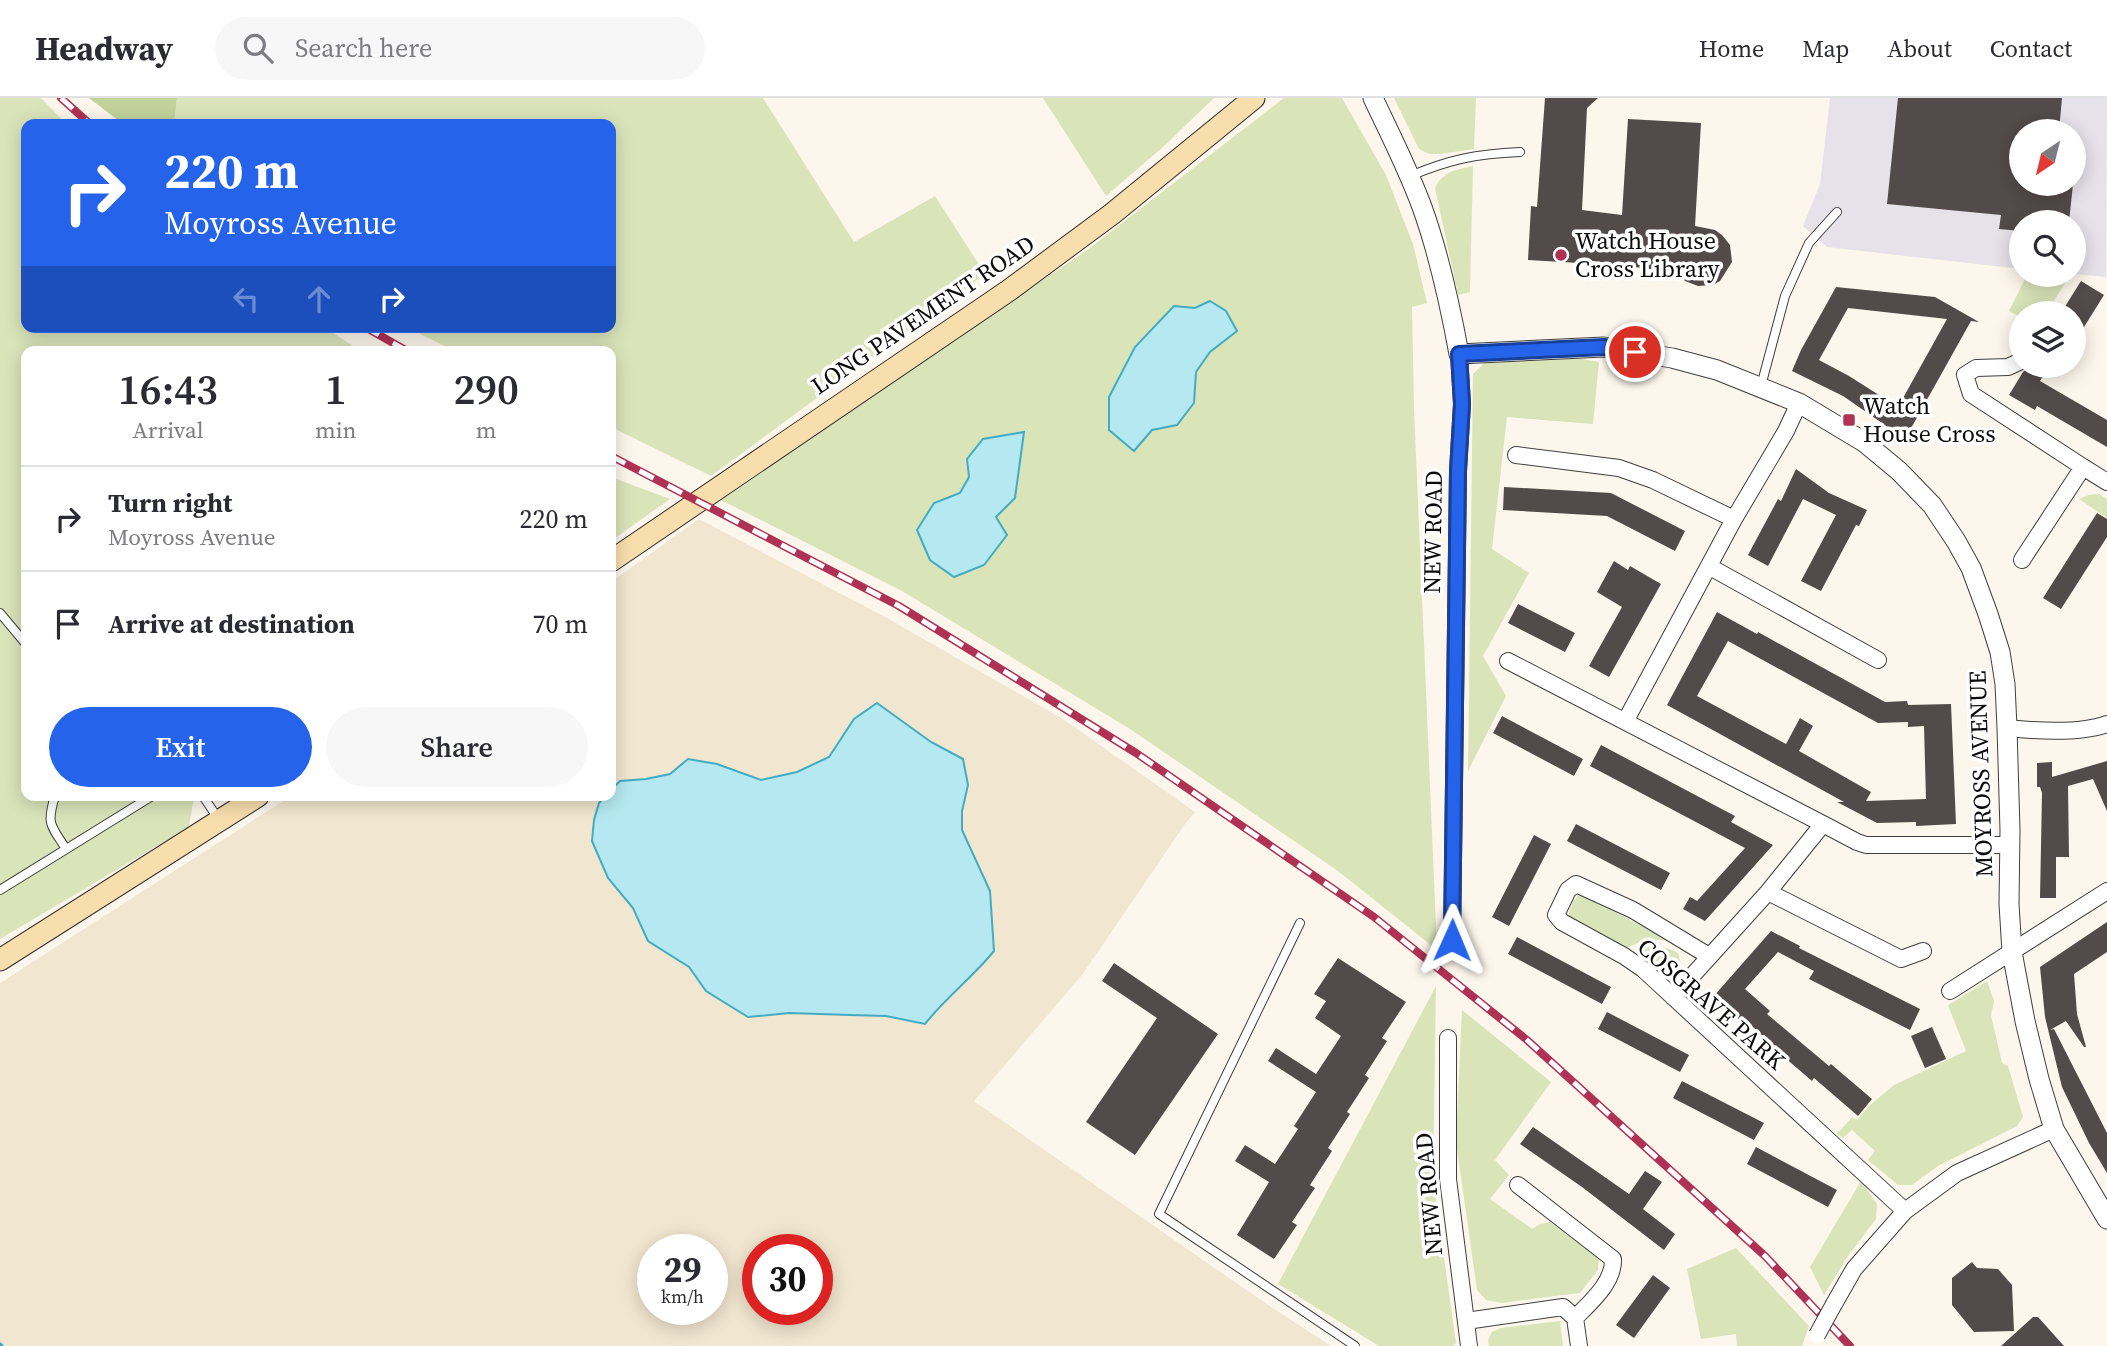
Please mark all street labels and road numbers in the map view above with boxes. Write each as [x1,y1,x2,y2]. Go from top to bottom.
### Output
street label: LONG PAVEMENT ROAD [804,227,1041,402]
street label: NEW ROAD [1415,470,1450,594]
street label: MOYROSS AVENUE [1960,670,2001,878]
street label: COSGRAVE PARK [1630,930,1792,1077]
street label: NEW ROAD [1407,1131,1450,1257]

